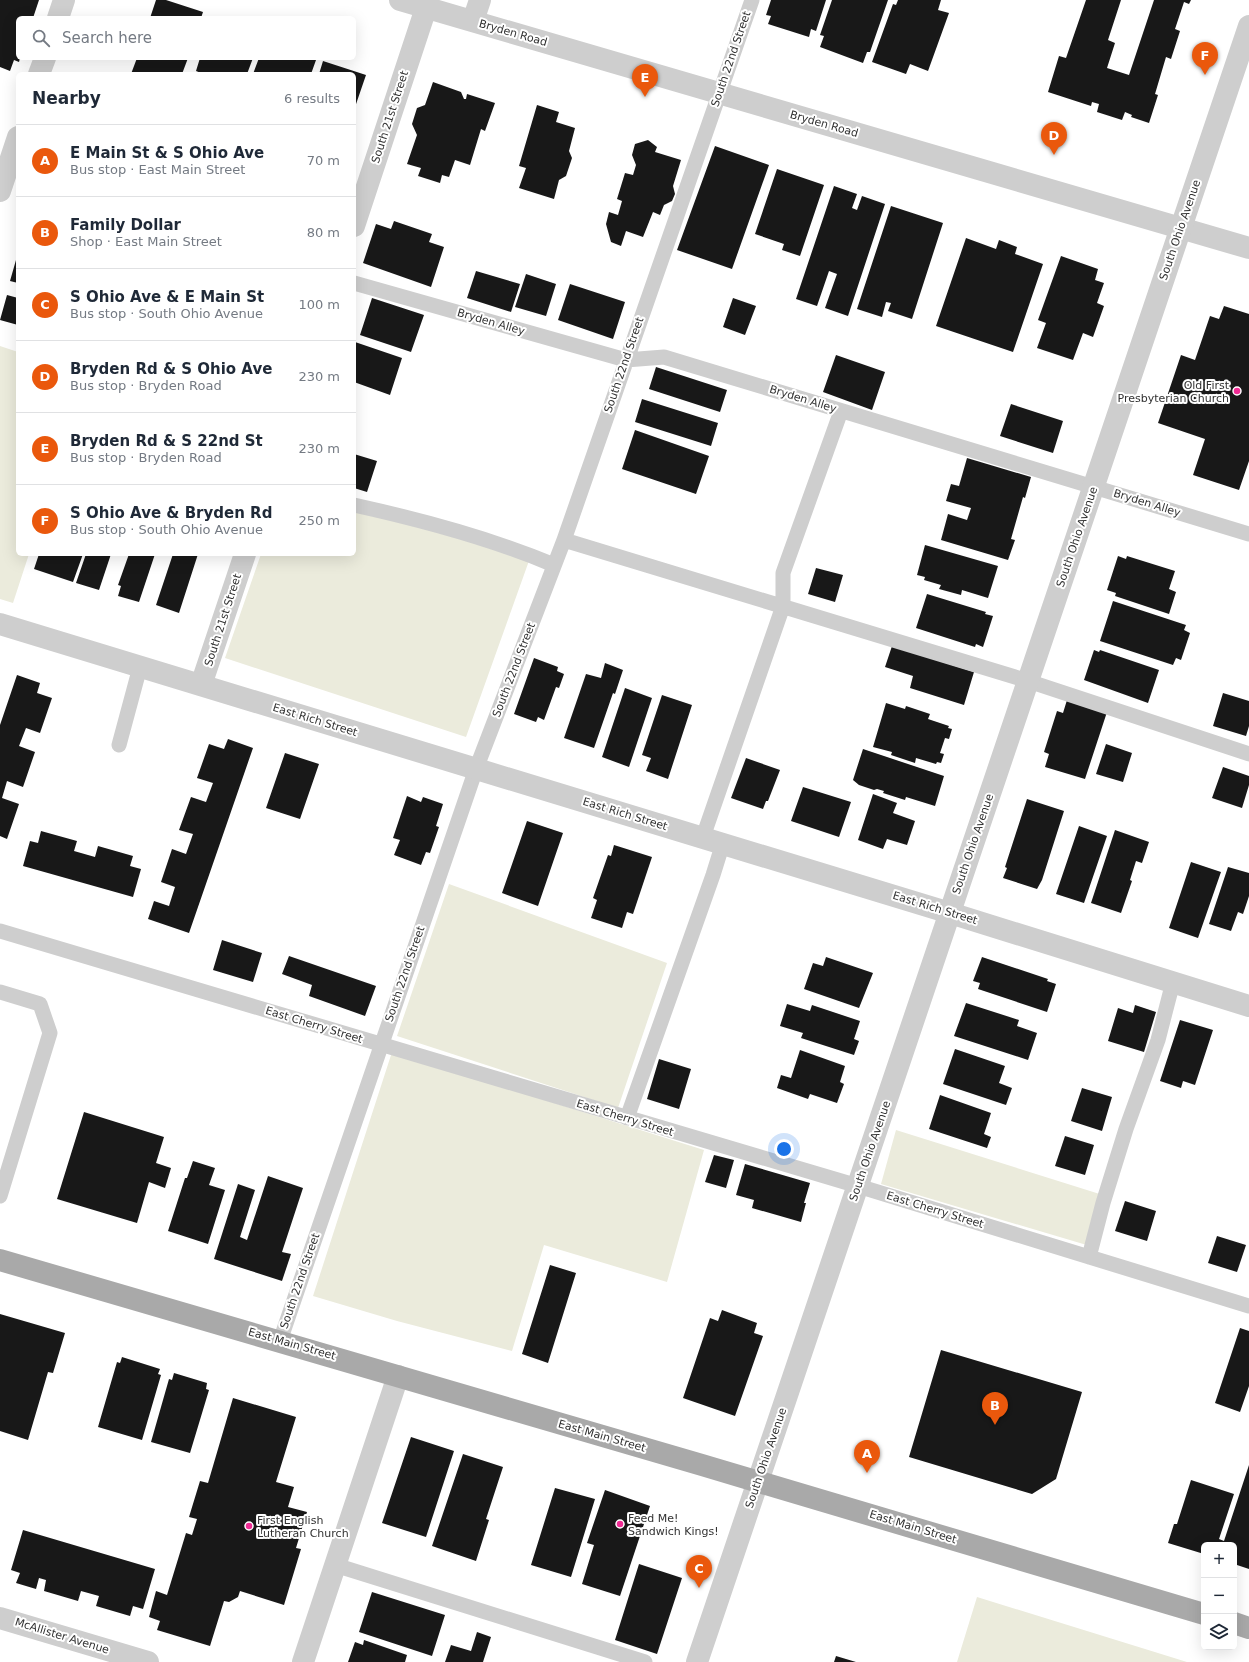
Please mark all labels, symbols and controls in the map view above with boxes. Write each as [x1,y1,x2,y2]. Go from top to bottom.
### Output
street label: South 22nd Street [709,9,754,109]
search box [16,16,356,60]
street label: Bryden Road [477,17,549,49]
icon: search [30,27,52,49]
text: Search here [62,29,152,47]
pin: F [1192,42,1218,75]
pin: E [632,64,658,97]
street label: South 21st Street [369,68,411,165]
text: Nearby [32,88,101,108]
text: 6 results [284,91,340,106]
street label: Bryden Road [788,108,860,140]
pin: D [1041,122,1067,155]
text: E Main St & S Ohio Ave [70,144,264,162]
text: A [40,153,50,168]
text: 70 m [307,153,340,168]
text: Bus stop · East Main Street [70,162,245,177]
street label: South Ohio Avenue [1157,178,1203,282]
text: Family Dollar [70,216,181,234]
text: B [40,225,50,240]
text: 80 m [307,225,340,240]
text: Shop · East Main Street [70,234,222,249]
text: S Ohio Ave & E Main St [70,288,264,306]
text: C [40,297,50,312]
text: 100 m [298,297,340,312]
text: Bus stop · South Ohio Avenue [70,306,263,321]
street label: Bryden Alley [456,306,527,338]
street label: South 22nd Street [602,315,647,415]
text: Bryden Rd & S Ohio Ave [70,360,272,378]
text: D [40,369,50,384]
text: 230 m [298,369,340,384]
text: Bus stop · Bryden Road [70,378,222,393]
place label: Old First Presbyterian Church [1117,379,1230,405]
street label: Bryden Alley [768,383,839,416]
marker: Old First Presbyterian Church [1232,386,1242,396]
text: Bryden Rd & S 22nd St [70,432,263,450]
text: E [41,441,49,456]
text: 230 m [298,441,340,456]
text: Bus stop · Bryden Road [70,450,222,465]
street label: South Ohio Avenue [1054,485,1100,589]
street label: Bryden Alley [1112,487,1183,520]
text: S Ohio Ave & Bryden Rd [70,504,272,522]
text: F [41,513,49,528]
text: 250 m [298,513,340,528]
text: Bus stop · South Ohio Avenue [70,522,263,537]
street label: South 21st Street [202,571,244,668]
street label: South 22nd Street [490,620,538,719]
street label: East Rich Street [271,701,360,739]
street label: South Ohio Avenue [950,792,996,896]
street label: East Rich Street [581,795,670,833]
street label: East Rich Street [891,889,980,927]
street label: South 22nd Street [383,924,428,1024]
street label: East Cherry Street [264,1004,365,1046]
street label: East Cherry Street [575,1097,676,1139]
street label: South Ohio Avenue [847,1099,893,1203]
your location [774,1139,794,1159]
street label: East Cherry Street [885,1189,986,1231]
street label: South 22nd Street [278,1231,323,1331]
street label: East Main Street [247,1325,338,1363]
pin: B [982,1392,1008,1425]
street label: South Ohio Avenue [743,1406,789,1510]
street label: East Main Street [557,1417,648,1455]
pin: A [854,1440,880,1473]
street label: East Main Street [868,1508,959,1547]
place label: Feed Me! Sandwich Kings! [628,1512,719,1538]
place label: First English Lutheran Church [257,1514,349,1540]
marker: Feed Me! Sandwich Kings! [615,1519,625,1529]
marker: First English Lutheran Church [244,1521,254,1531]
map controls [1201,1542,1237,1650]
button: + [1201,1542,1237,1578]
pin: C [686,1555,712,1588]
button: − [1201,1578,1237,1614]
button: layers [1201,1614,1237,1650]
street label: McAllister Avenue [13,1615,111,1657]

